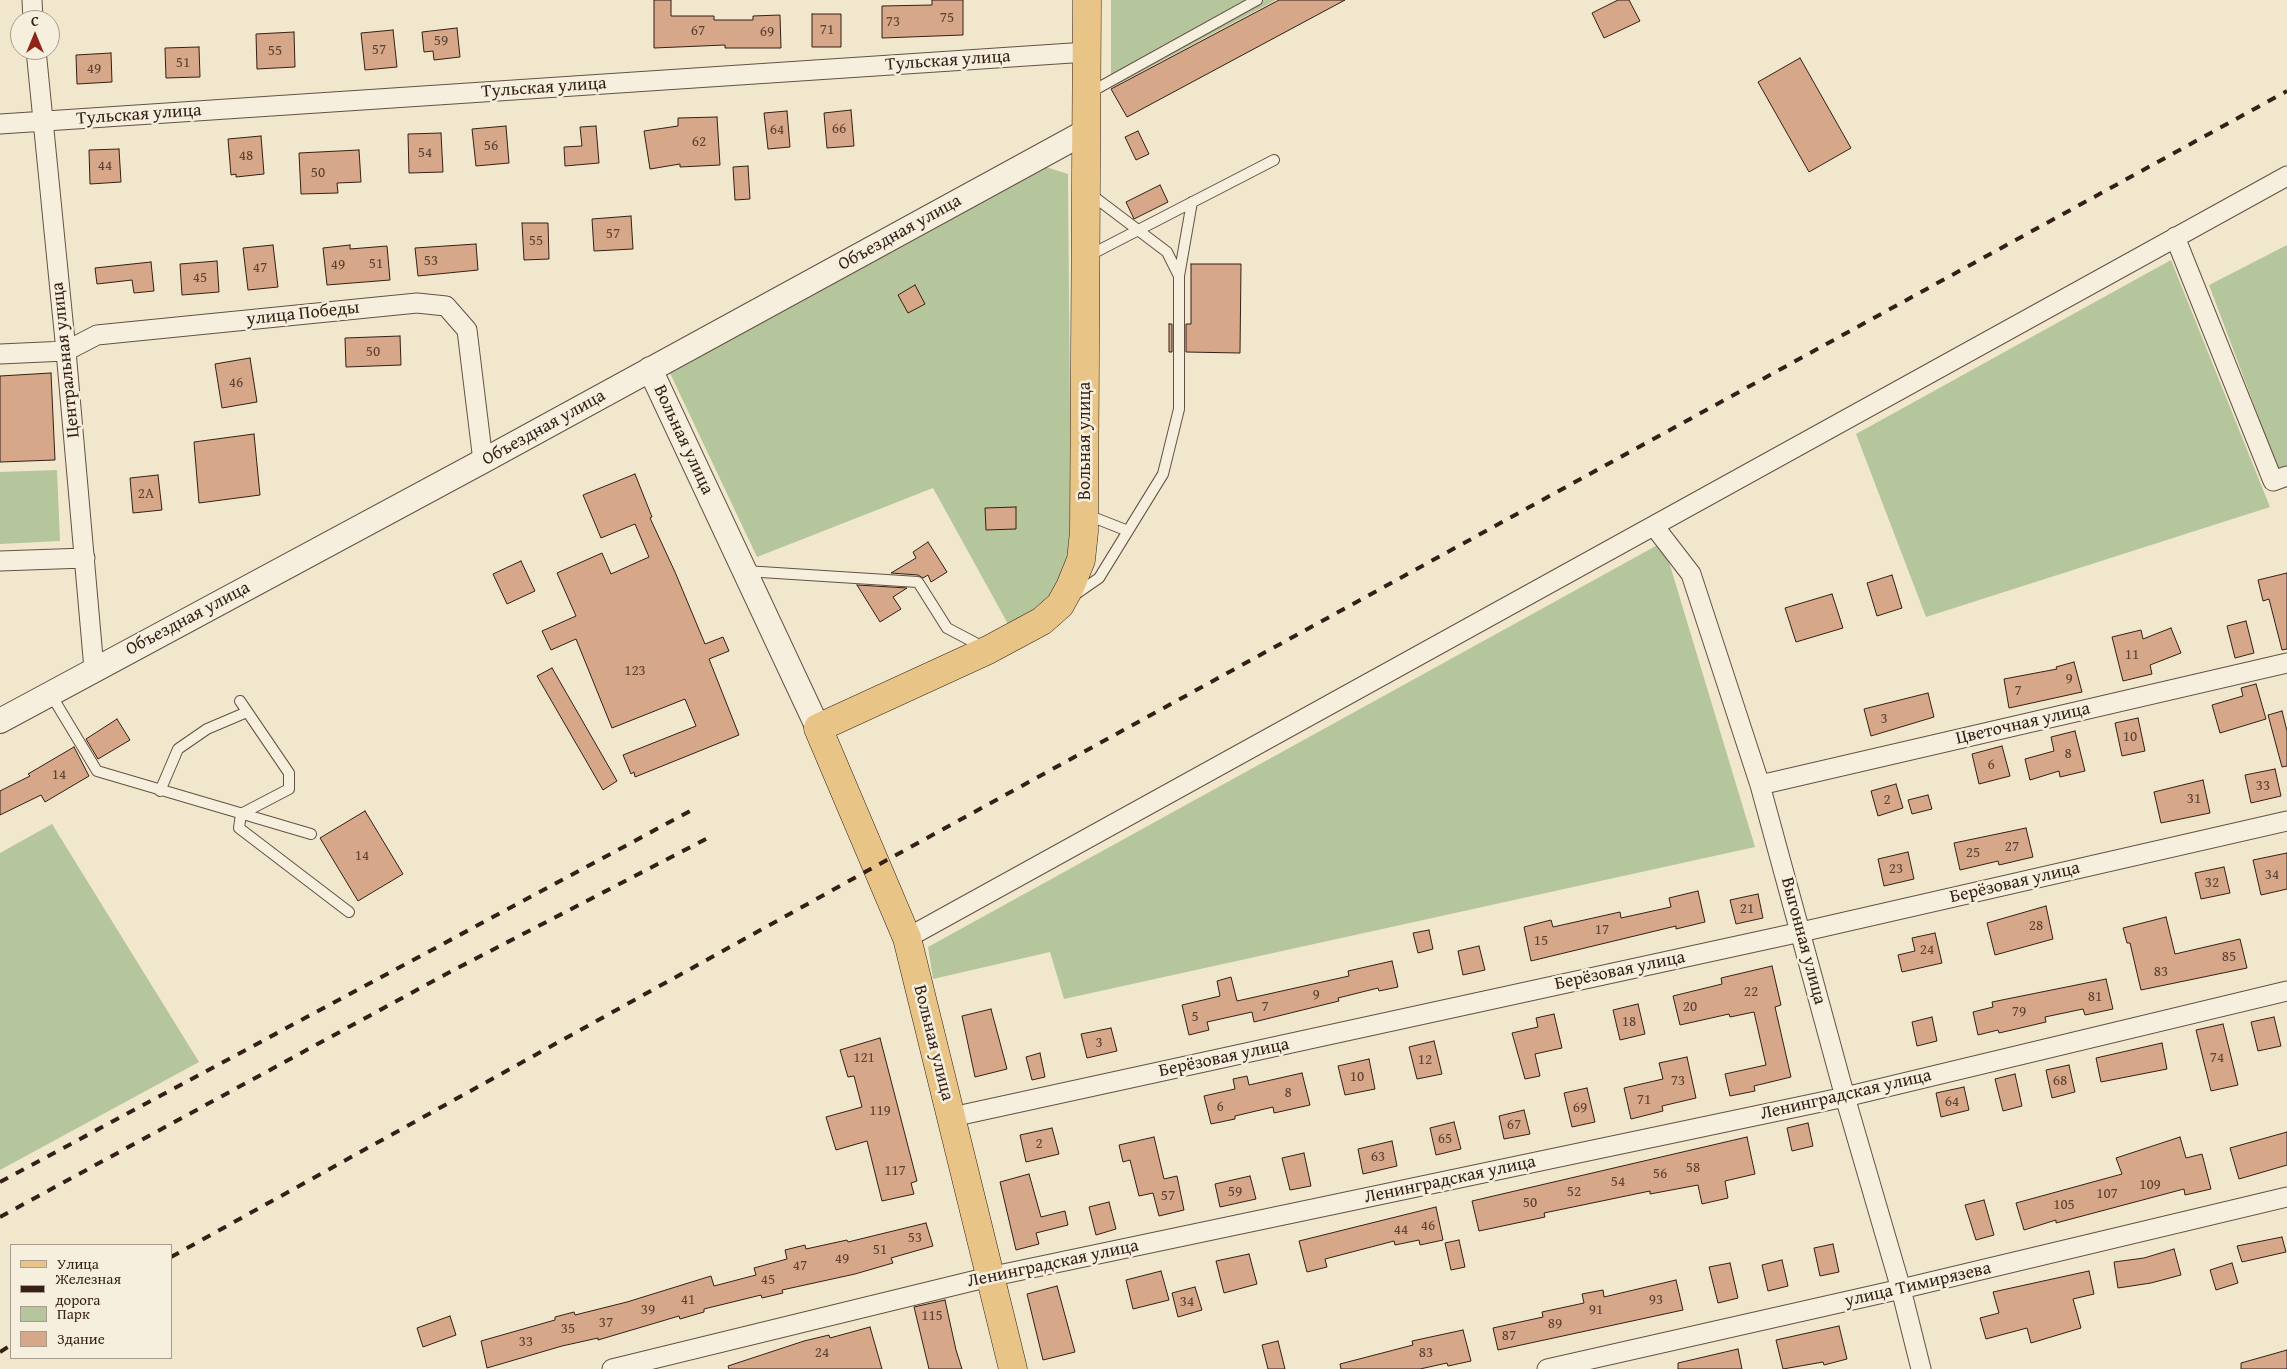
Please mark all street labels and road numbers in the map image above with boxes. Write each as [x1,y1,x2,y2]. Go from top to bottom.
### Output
street label: Тульская улица [885,46,1011,76]
street label: Тульская улица [481,73,607,103]
street label: Тульская улица [76,100,202,130]
street label: Объездная улица [835,190,965,276]
street label: Центральная улица [47,281,85,439]
street label: улица Победы [245,297,361,331]
street label: Вольная улица [648,382,718,498]
street label: Вольная улица [1074,382,1096,500]
street label: Объездная улица [479,385,609,471]
street label: Объездная улица [122,577,254,661]
street label: Цветочная улица [1954,698,2092,750]
street label: Берёзовая улица [1948,858,2082,908]
street label: Выгонная улица [1776,875,1830,1007]
street label: Берёзовая улица [1553,947,1687,995]
street label: Вольная улица [908,983,958,1103]
street label: Берёзовая улица [1157,1034,1291,1082]
street label: Ленинградская улица [1758,1065,1934,1125]
street label: Ленинградская улица [1362,1151,1538,1209]
street label: Ленинградская улица [965,1235,1141,1293]
street label: улица Тимирязева [1843,1258,1993,1312]

